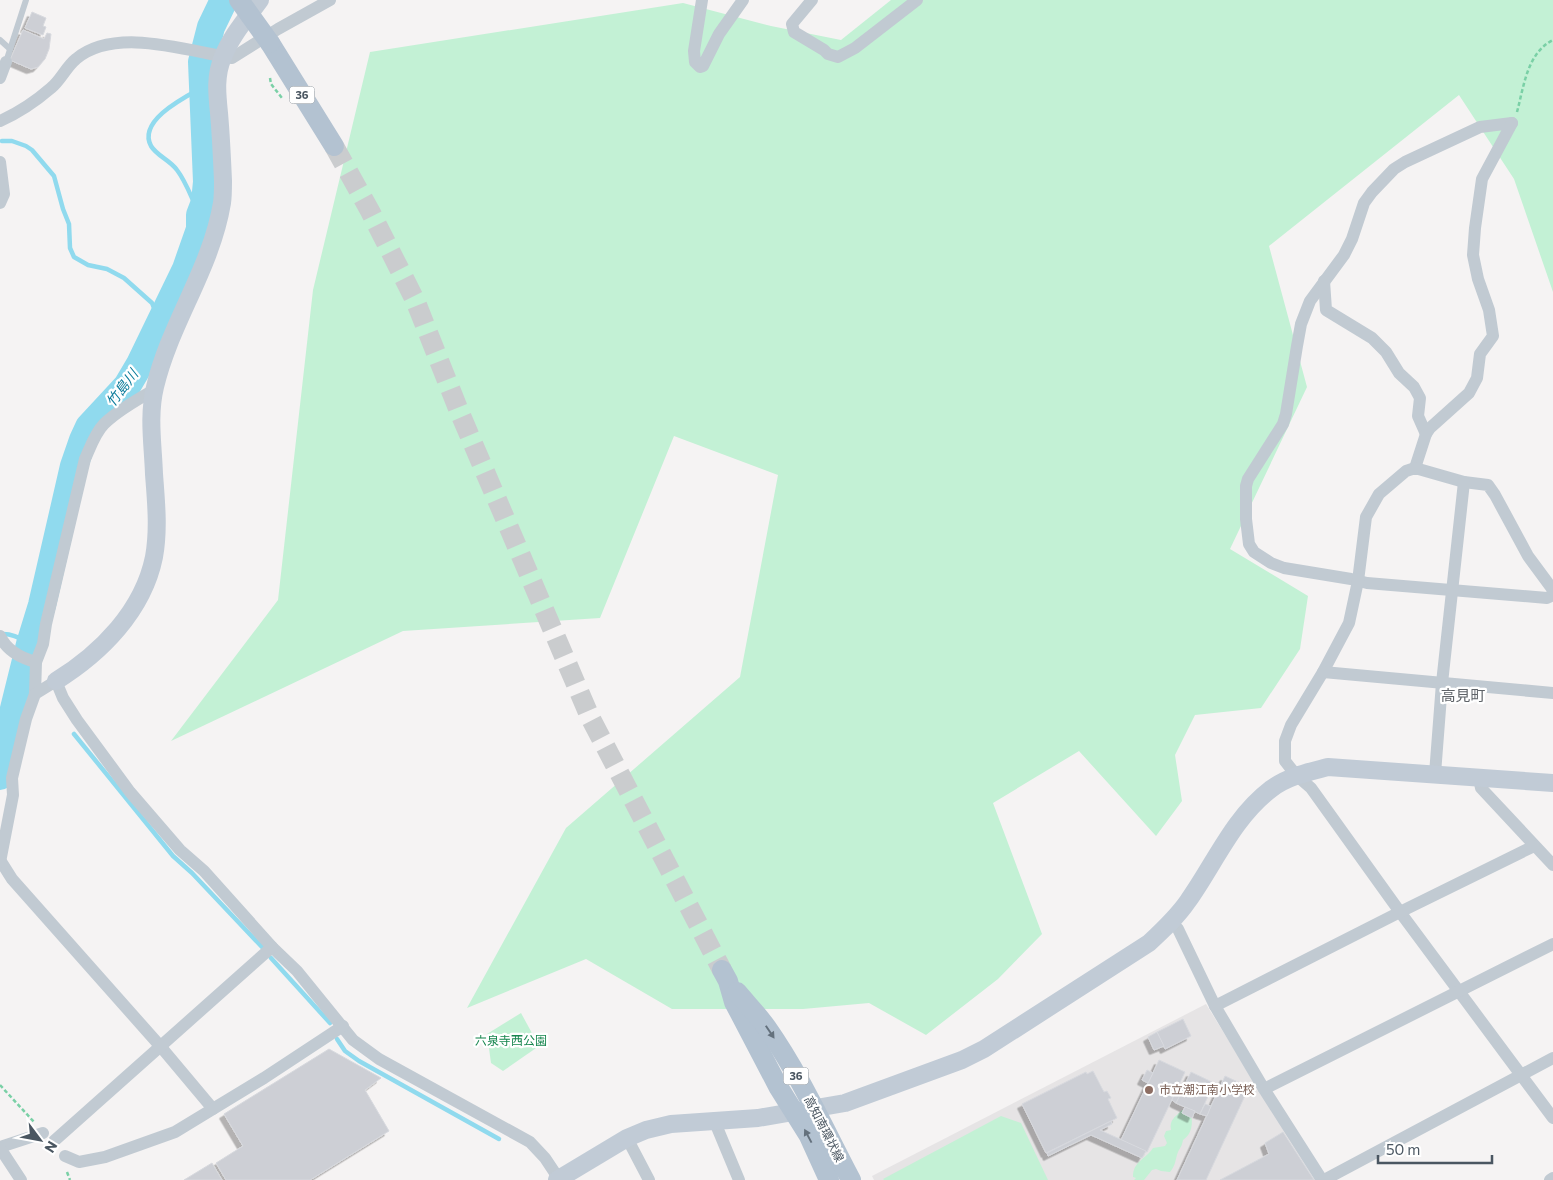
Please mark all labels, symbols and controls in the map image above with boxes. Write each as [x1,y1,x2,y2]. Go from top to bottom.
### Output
road number: 36 [290,86,314,104]
water label: 竹島川 [102,364,142,410]
district label: 高見町 [1440,686,1486,704]
one-way arrow [765,1026,775,1039]
park label: 六泉寺西公園 [475,1033,547,1047]
road number: 36 [784,1068,808,1084]
place label: 市立潮江南小学校 [1159,1082,1255,1096]
marker: 市立潮江南小学校 [1143,1084,1155,1096]
street label: 高知南環状線 [802,1093,847,1164]
north arrow [15,1115,65,1165]
one-way arrow [804,1129,812,1144]
scale bar [1378,1132,1492,1164]
text: N [41,1138,61,1156]
text: 50 m [1386,1140,1420,1158]

